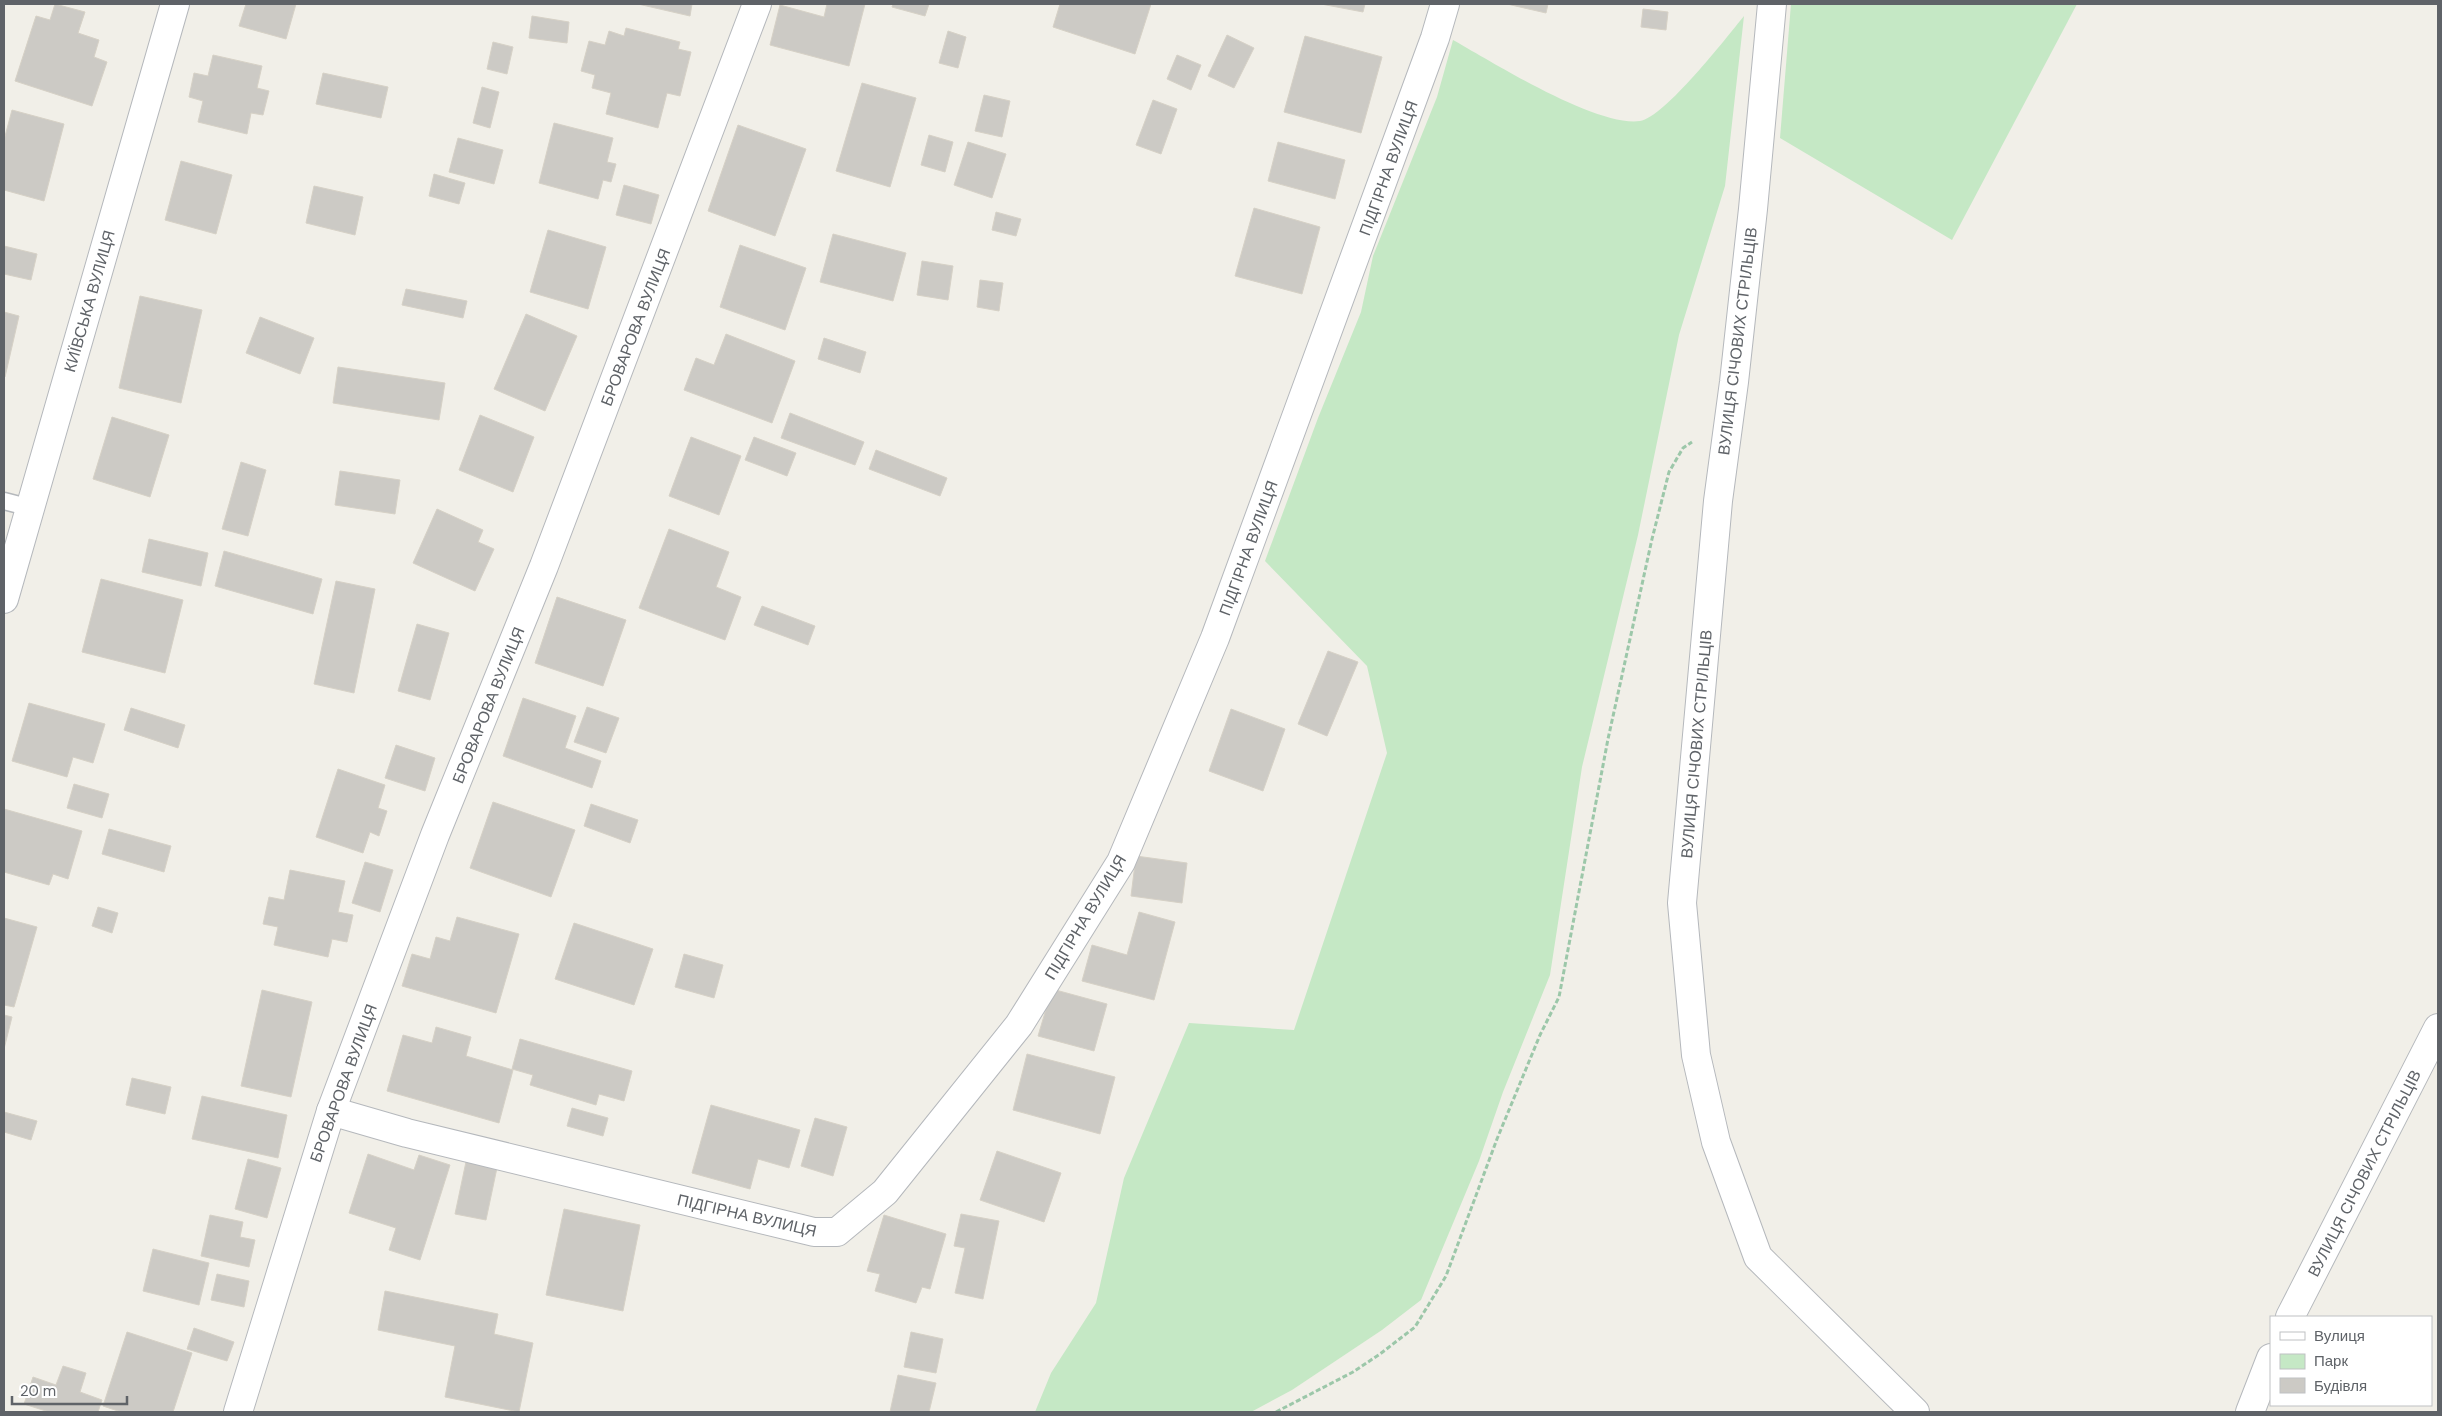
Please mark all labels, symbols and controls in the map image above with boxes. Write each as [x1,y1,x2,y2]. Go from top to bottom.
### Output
street label: ПІДГІРНА ВУЛИЦЯ [1354,98,1423,239]
street label: ВУЛИЦЯ СІЧОВИХ СТРІЛЬЦІВ [1713,226,1762,456]
street label: КИЇВСЬКА ВУЛИЦЯ [59,228,120,375]
street label: БРОВАРОВА ВУЛИЦЯ [596,245,675,409]
street label: ПІДГІРНА ВУЛИЦЯ [1214,478,1283,619]
street label: БРОВАРОВА ВУЛИЦЯ [447,624,529,787]
street label: ВУЛИЦЯ СІЧОВИХ СТРІЛЬЦІВ [1676,629,1717,859]
street label: ПІДГІРНА ВУЛИЦЯ [1040,851,1131,984]
street label: БРОВАРОВА ВУЛИЦЯ [305,1001,382,1165]
street label: ВУЛИЦЯ СІЧОВИХ СТРІЛЬЦІВ [2303,1066,2426,1280]
street label: ПІДГІРНА ВУЛИЦЯ [675,1189,819,1242]
legend [2270,1316,2432,1406]
text: Вулиця [2314,1326,2365,1346]
text: Парк [2314,1351,2348,1371]
scale bar [12,1374,128,1406]
text: Будівля [2314,1376,2367,1396]
text: 20 m [20,1381,56,1401]

